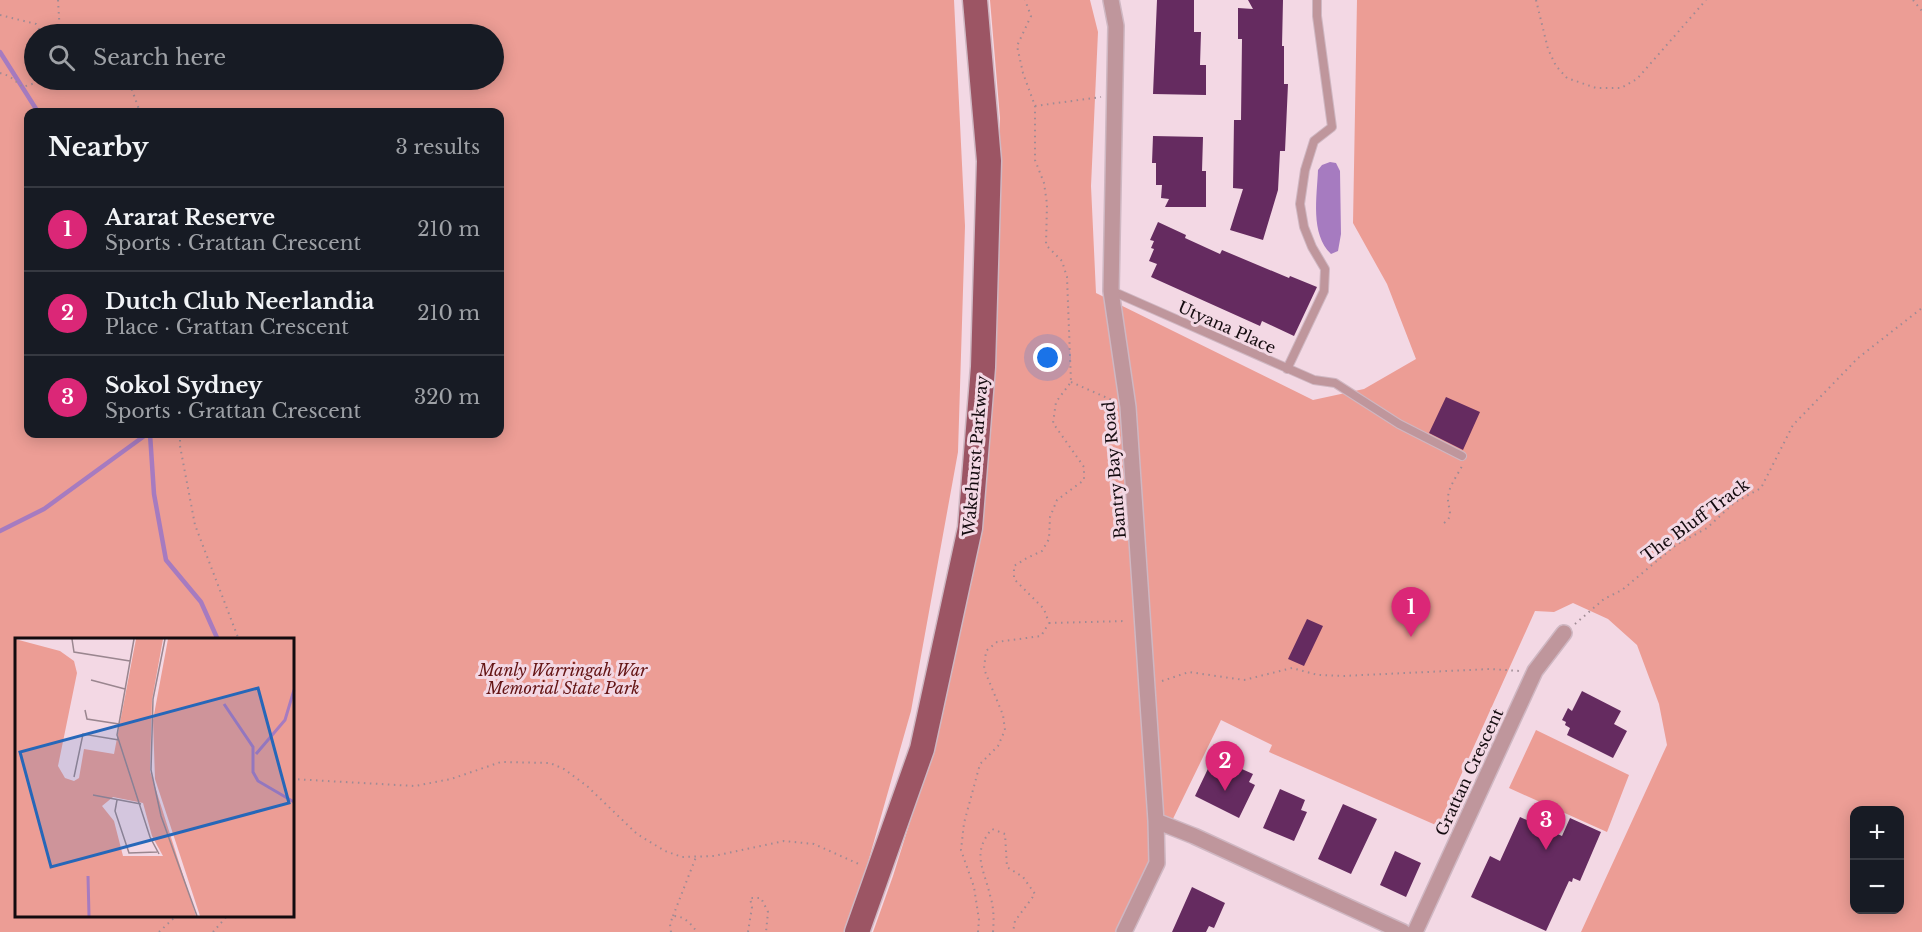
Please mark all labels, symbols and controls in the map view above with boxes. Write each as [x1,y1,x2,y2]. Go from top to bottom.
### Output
search box [24,24,504,90]
icon: search [45,41,78,74]
text: Search here [93,44,226,71]
text: Nearby [48,131,149,163]
text: 3 results [396,135,480,159]
text: Ararat Reserve [105,204,275,231]
text: 1 [63,217,72,241]
text: 210 m [417,217,480,241]
text: Sports · Grattan Crescent [105,231,361,255]
text: Dutch Club Neerlandia [105,288,374,315]
street label: Utyana Place [1175,296,1279,358]
text: 2 [61,301,74,325]
text: 210 m [417,301,480,325]
text: Place · Grattan Crescent [105,315,349,339]
your location [1033,343,1062,372]
text: Sokol Sydney [105,372,262,399]
street label: Wakehurst Parkway [958,374,992,538]
text: 3 [61,385,74,409]
text: 320 m [414,385,480,409]
text: Sports · Grattan Crescent [105,399,361,423]
street label: Bantry Bay Road [1098,400,1130,540]
street label: The Bluff Track [1637,474,1753,566]
pin: 1 [1392,588,1430,637]
inset map [15,638,294,917]
park label: Manly Warringah War Memorial State Park [478,660,648,698]
street label: Grattan Crescent [1431,705,1507,839]
pin: 2 [1206,742,1244,791]
pin: 3 [1526,800,1566,850]
map controls [1850,806,1904,914]
button: + [1850,806,1904,860]
button: − [1850,860,1904,914]

